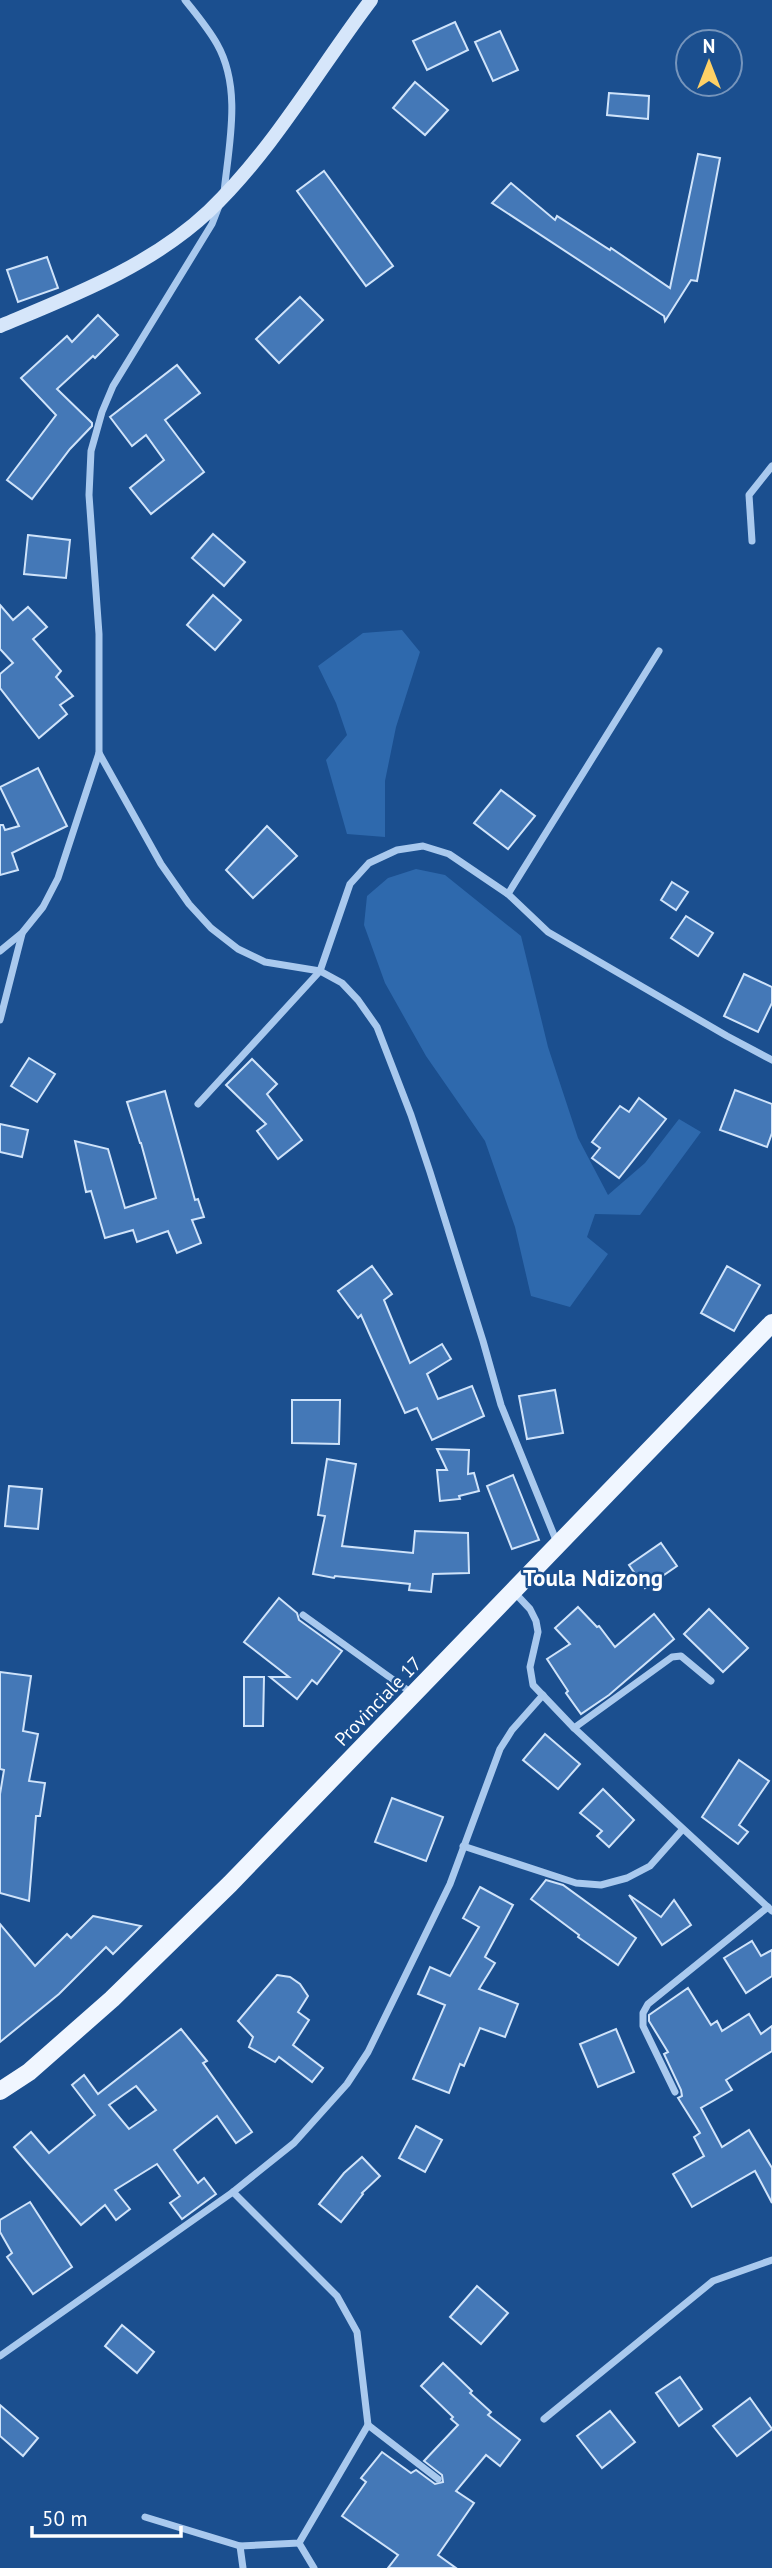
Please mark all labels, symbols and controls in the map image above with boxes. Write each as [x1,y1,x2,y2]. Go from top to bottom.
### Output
north arrow [674,28,744,98]
text: N [703,34,715,58]
district label: Toula Ndizong [523,1563,663,1592]
street label: Provinciale 17 [329,1651,427,1751]
scale bar [32,2494,180,2538]
text: 50 m [42,2505,88,2532]

